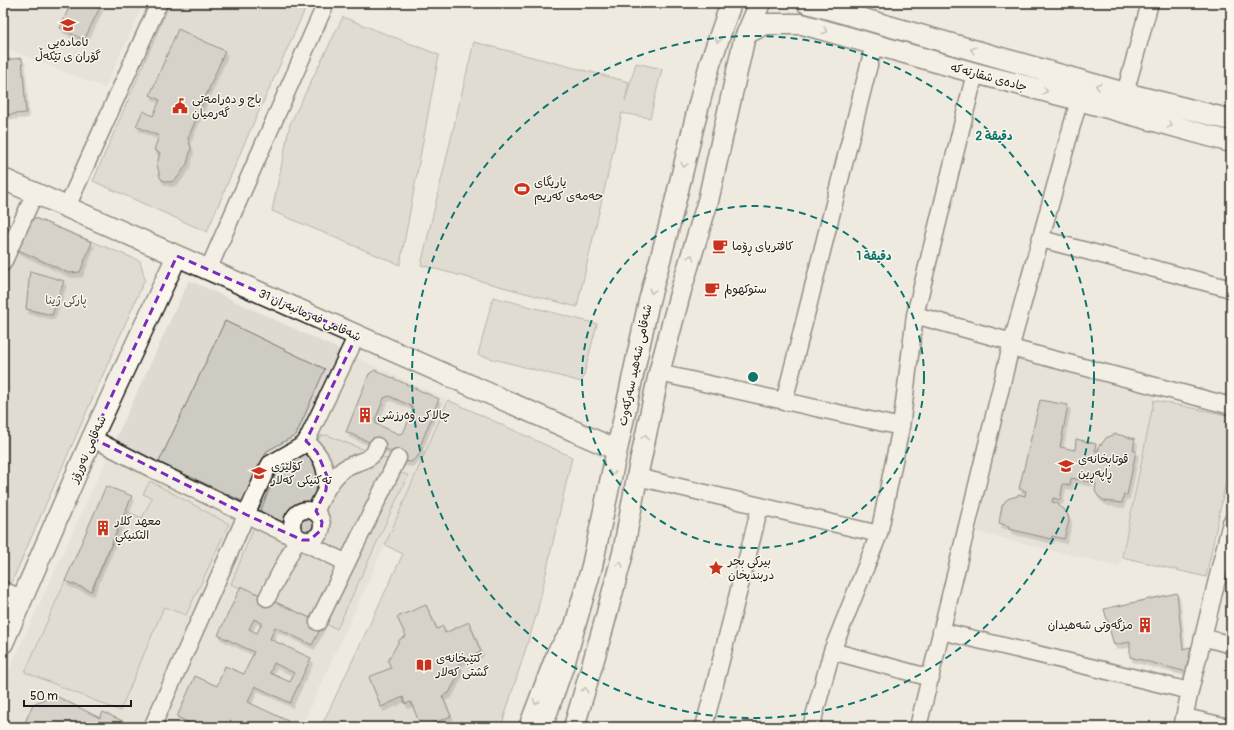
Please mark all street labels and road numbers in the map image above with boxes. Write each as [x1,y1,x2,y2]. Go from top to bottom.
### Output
street label: جادەی شقارتەکە [949,60,1029,95]
street label: شەقامی فەرمانبەران 31 [256,286,363,345]
street label: شەقامی شەهید سەرکەوت [615,303,656,427]
street label: شەقامی نەورۆز [67,413,110,486]

